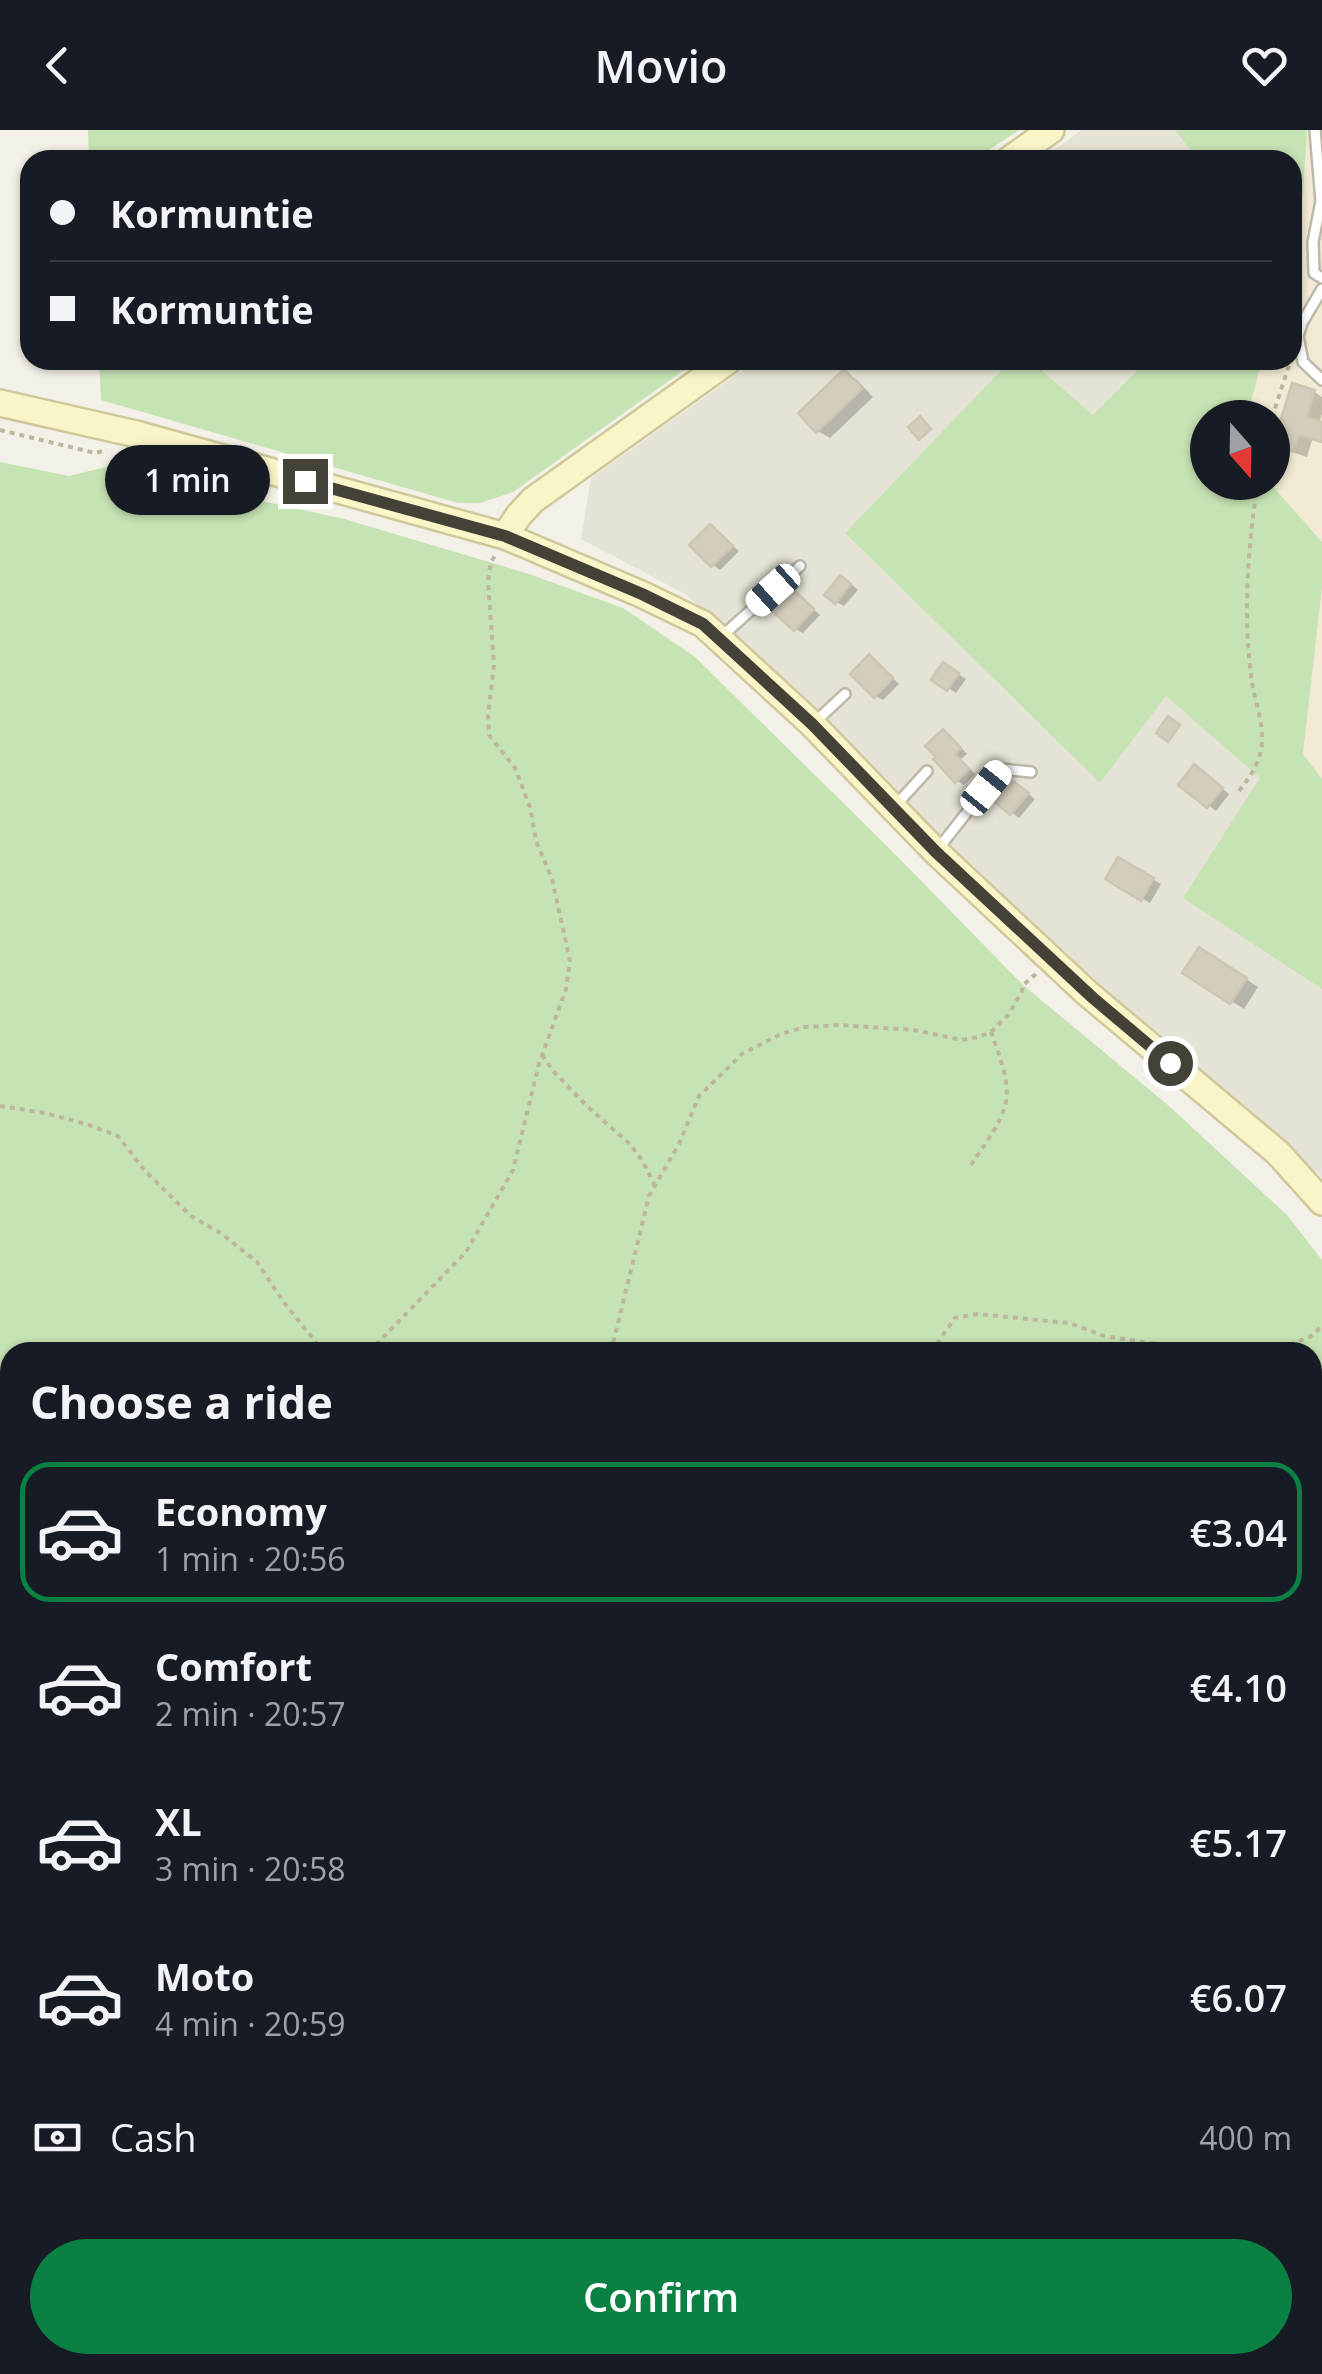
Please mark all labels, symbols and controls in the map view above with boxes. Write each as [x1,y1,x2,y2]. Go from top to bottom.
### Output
text: Movio [595,35,727,96]
icon: back [30,38,85,93]
icon: heart [1237,38,1292,93]
text: Kormuntie [110,187,314,239]
text: Kormuntie [110,283,314,335]
north arrow [1190,400,1290,500]
map controls [1190,400,1290,500]
callout: 1 min [105,446,270,516]
text: 1 min [144,458,231,501]
route end [283,459,328,504]
car [741,559,805,621]
car [955,755,1017,821]
route start [1148,1041,1193,1086]
text: Choose a ride [30,1371,333,1432]
text: Economy [155,1485,327,1537]
icon: car [35,1487,125,1577]
text: €3.04 [1190,1506,1287,1558]
text: 1 min · 20:56 [155,1537,346,1580]
text: Comfort [155,1640,312,1692]
icon: car [35,1642,125,1732]
text: €4.10 [1190,1661,1287,1713]
text: 2 min · 20:57 [155,1692,346,1735]
text: XL [155,1795,202,1847]
icon: car [35,1797,125,1887]
text: €5.17 [1190,1816,1287,1868]
text: 3 min · 20:58 [155,1847,346,1890]
text: Moto [155,1950,254,2002]
icon: car [35,1952,125,2042]
text: €6.07 [1190,1971,1287,2023]
text: 4 min · 20:59 [155,2002,346,2045]
icon: cash [30,2110,85,2165]
text: Cash [110,2111,196,2163]
text: 400 m [1199,2116,1292,2159]
button: Confirm [30,2239,1292,2354]

